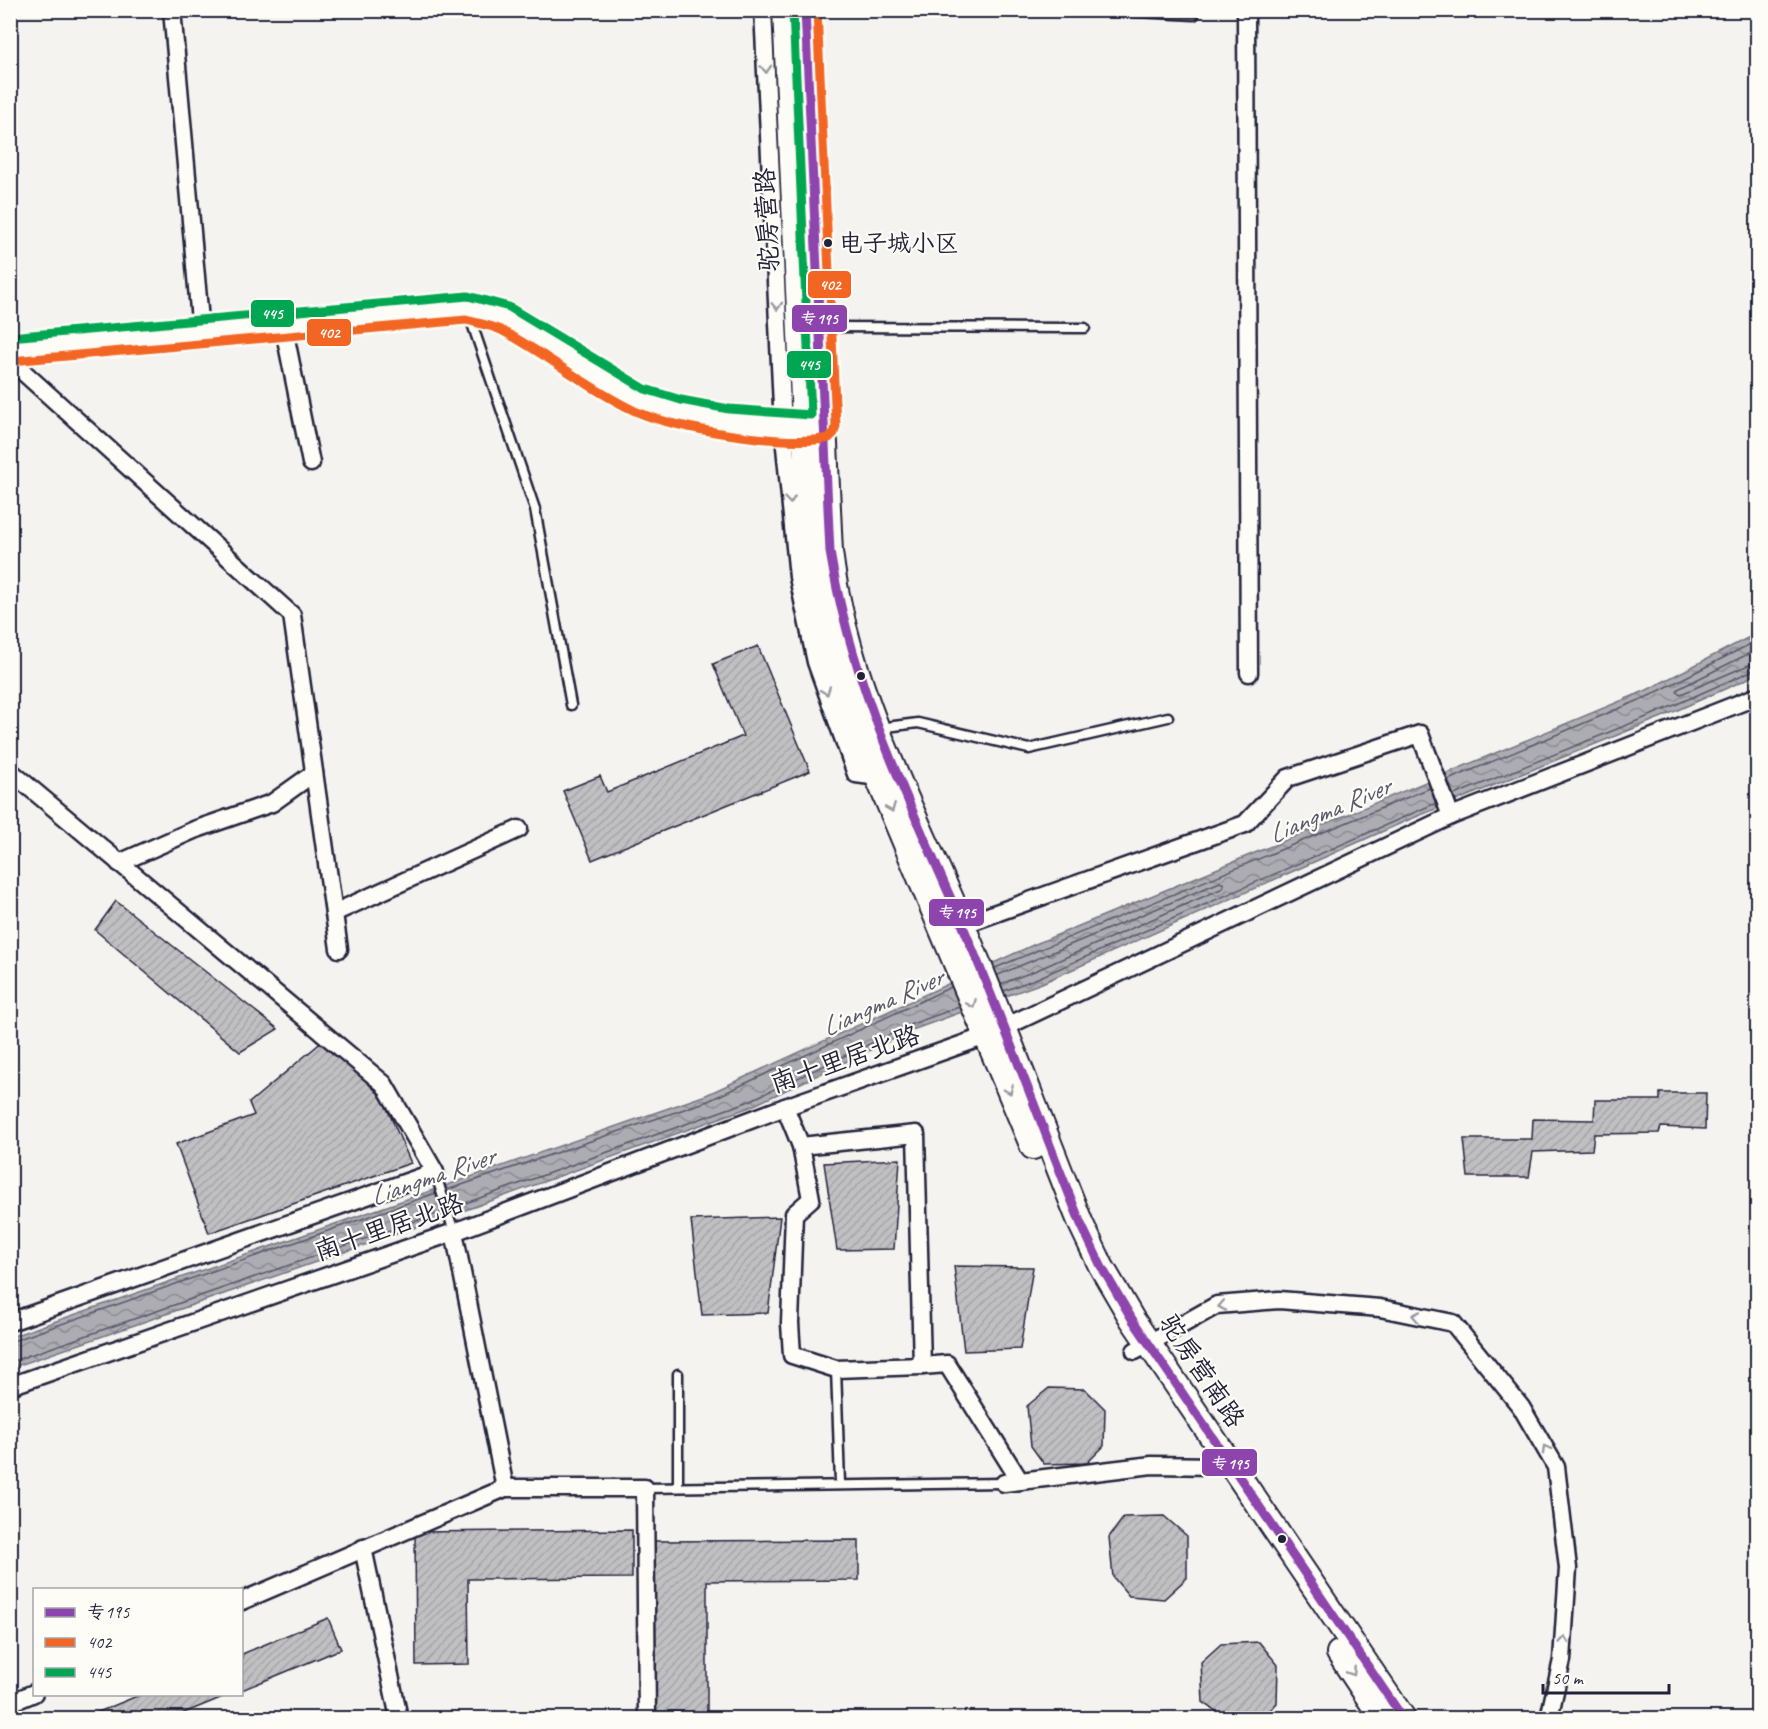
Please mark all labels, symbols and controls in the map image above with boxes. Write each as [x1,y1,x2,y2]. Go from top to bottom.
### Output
one-way arrow [759,64,772,73]
street label: 驼房营路 [748,167,786,273]
place label: 电子城小区 [839,228,959,258]
marker: 电子城小区 [822,237,834,249]
line badge: 402 [807,270,852,299]
text: 402 [819,275,843,295]
line badge: 445 [250,299,295,328]
one-way arrow [770,301,783,310]
text: 445 [261,304,285,324]
line badge: 专195 [791,304,848,333]
text: 专195 [800,309,840,329]
line badge: 402 [306,318,352,347]
text: 402 [318,323,342,343]
line badge: 445 [786,350,832,379]
text: 445 [798,355,822,375]
one-way arrow [783,496,795,505]
unlabelled marker [855,670,867,682]
one-way arrow [819,685,832,696]
water label: Liangma River [1263,767,1399,851]
one-way arrow [884,802,896,813]
line badge: 专195 [928,898,985,927]
text: 专195 [938,903,978,923]
water label: Liangma River [816,958,952,1044]
one-way arrow [965,998,977,1009]
street label: 南十里居北路 [766,1018,924,1100]
one-way arrow [1001,1084,1013,1095]
water label: Liangma River [365,1137,503,1213]
street label: 南十里居北路 [310,1186,468,1268]
one-way arrow [1218,1299,1228,1312]
street label: 驼房营南路 [1152,1308,1252,1434]
one-way arrow [1411,1310,1421,1323]
one-way arrow [1542,1445,1553,1455]
line badge: 专195 [1201,1448,1258,1477]
text: 专195 [1211,1454,1251,1474]
unlabelled marker [1276,1533,1288,1545]
legend [33,1588,243,1696]
text: 专195 [87,1601,130,1623]
text: 402 [87,1631,113,1653]
one-way arrow [1557,1636,1570,1645]
scale bar [1543,1657,1669,1695]
text: 445 [87,1661,112,1683]
one-way arrow [1344,1666,1355,1677]
text: 50 m [1552,1667,1585,1689]

